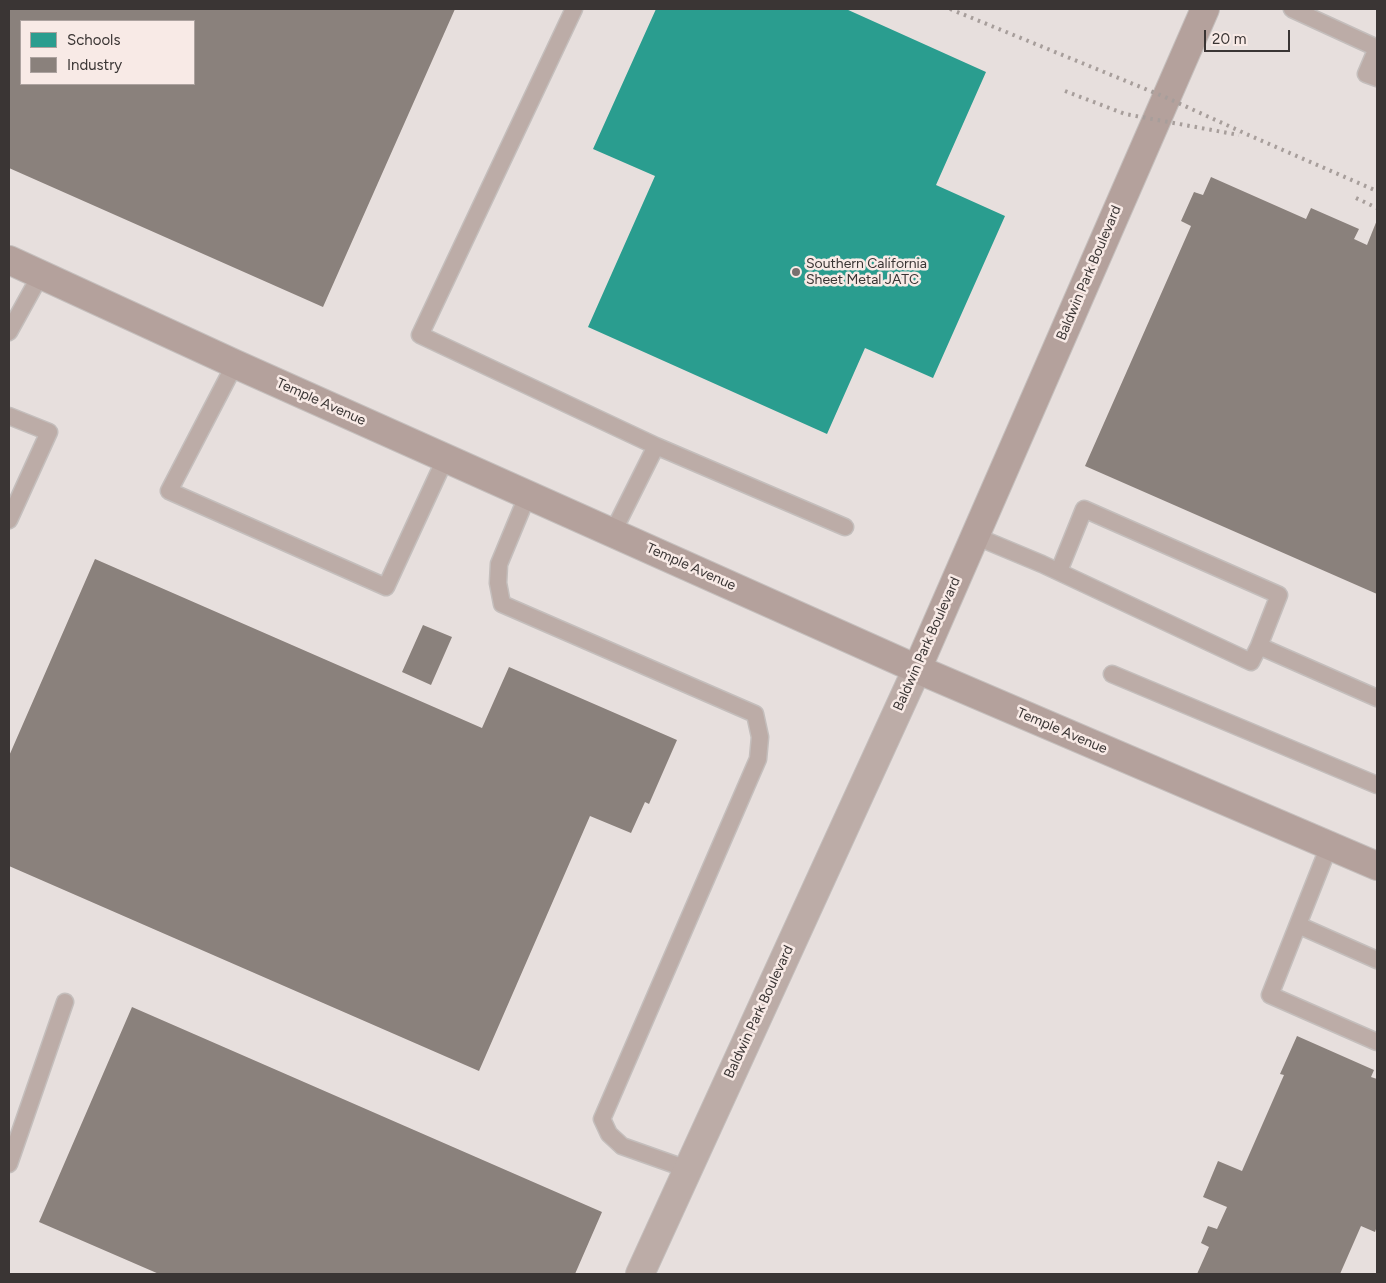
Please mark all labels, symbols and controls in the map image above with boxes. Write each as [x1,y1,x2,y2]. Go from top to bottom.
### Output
legend [20,20,195,85]
scale bar [1206,20,1292,52]
text: 20 m [1212,30,1246,48]
text: Schools [67,31,120,49]
text: Industry [67,56,122,74]
street label: Baldwin Park Boulevard [1053,203,1125,343]
place label: Southern California Sheet Metal JATC [806,256,927,288]
marker: Southern California Sheet Metal JATC [790,266,802,278]
street label: Temple Avenue [274,375,368,429]
street label: Temple Avenue [644,540,738,594]
street label: Baldwin Park Boulevard [890,574,964,714]
street label: Temple Avenue [1014,704,1110,758]
street label: Baldwin Park Boulevard [721,943,797,1081]

